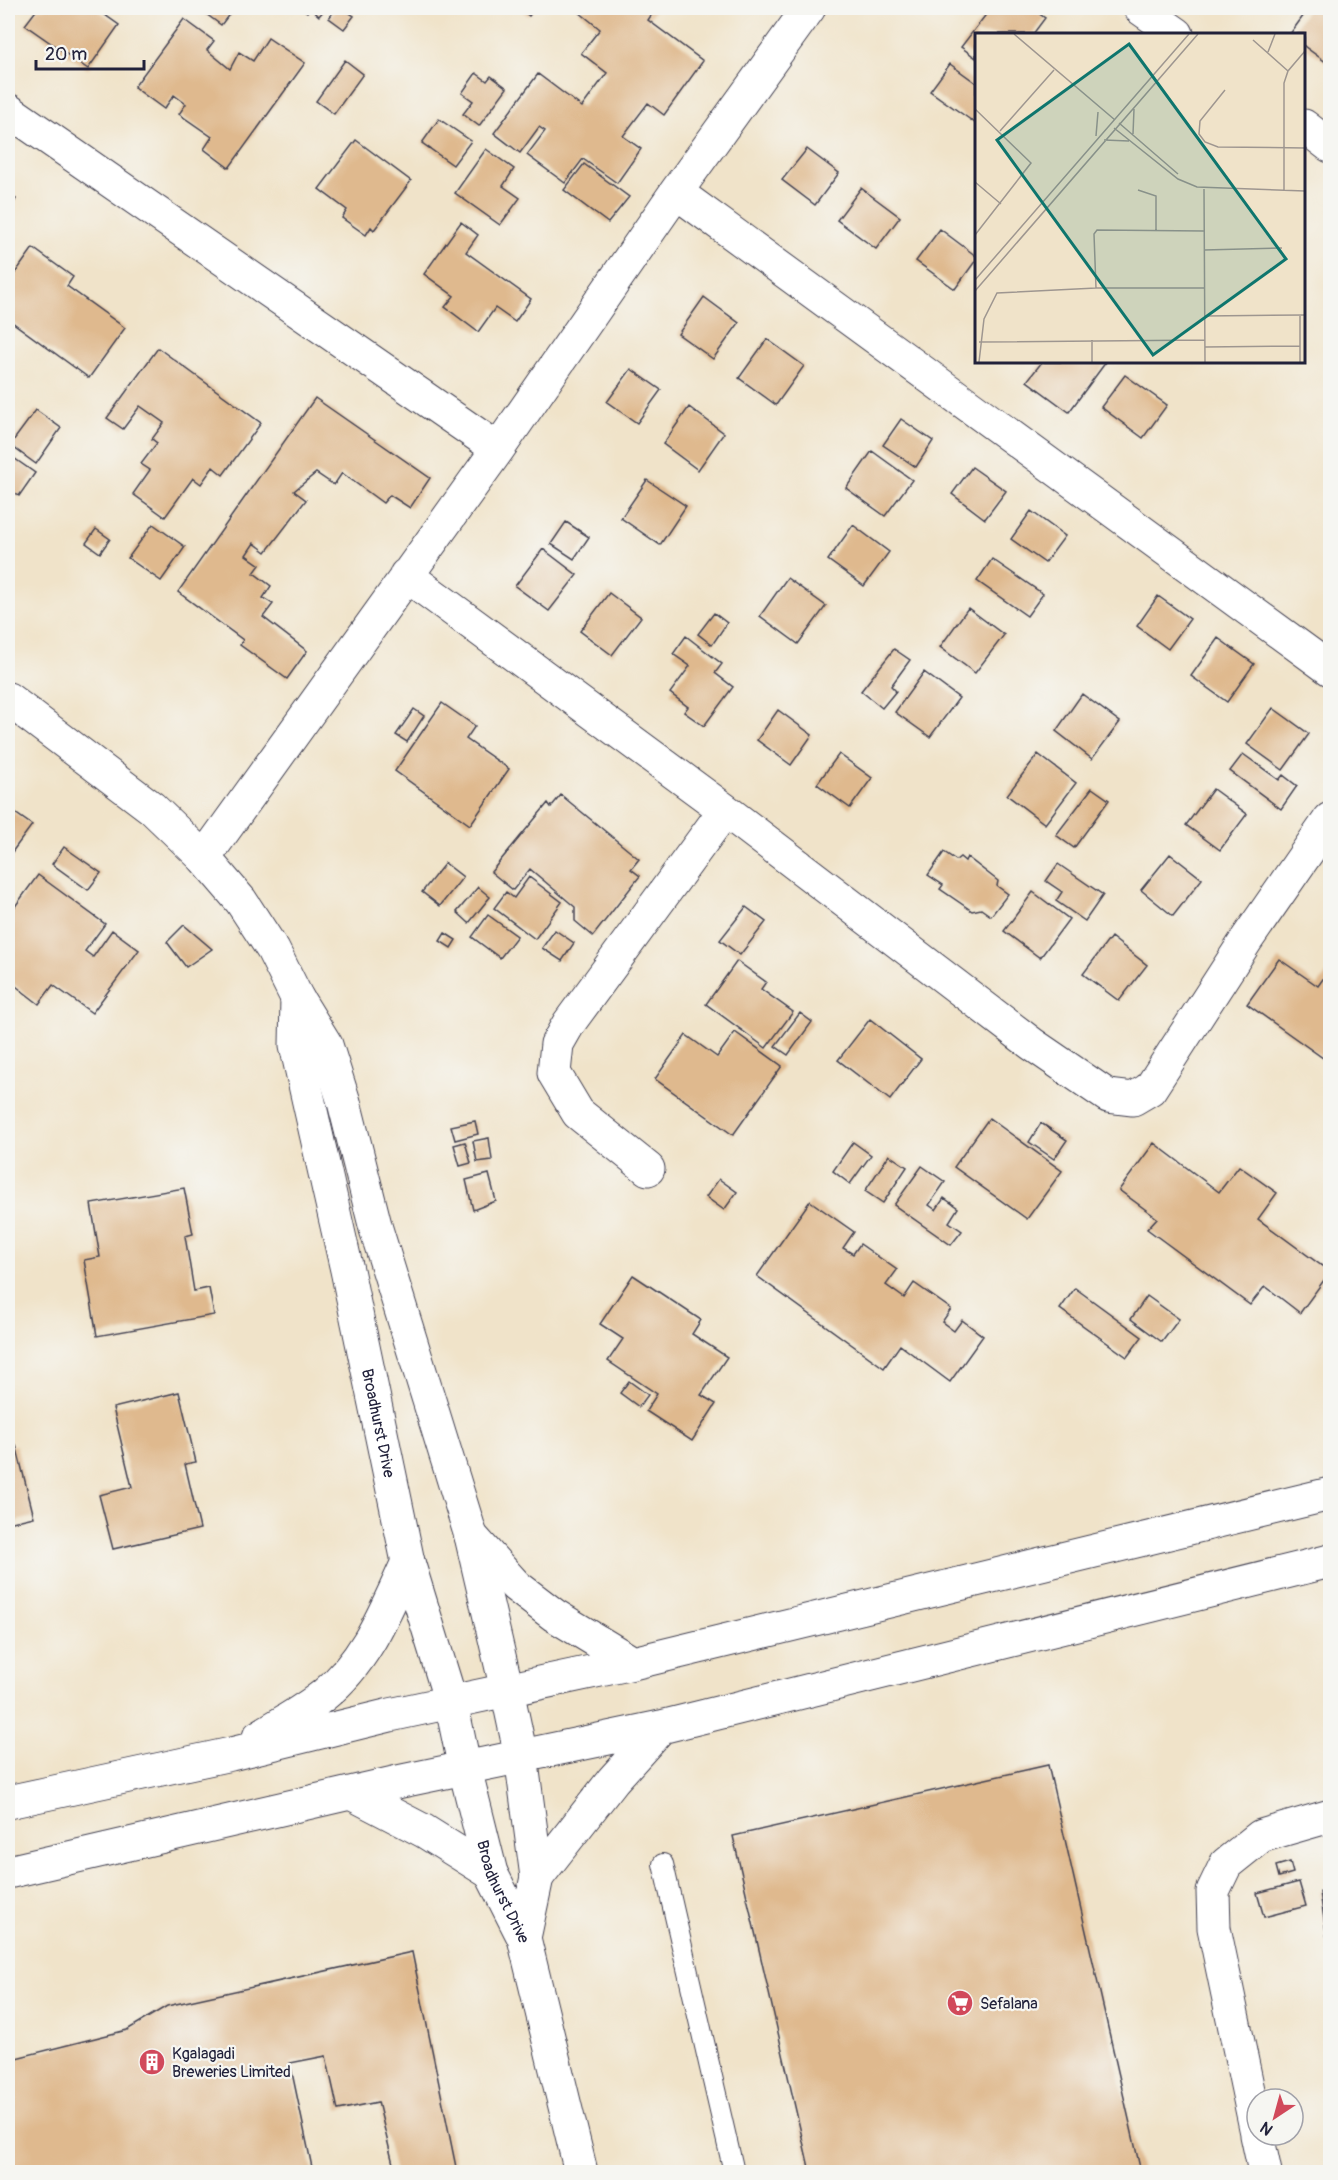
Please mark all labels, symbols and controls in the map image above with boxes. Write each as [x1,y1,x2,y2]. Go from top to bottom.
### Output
scale bar [36,33,144,71]
inset map [975,33,1305,363]
text: 20 m [45,43,87,66]
street label: Broadhurst Drive [357,1367,399,1480]
street label: Broadhurst Drive [472,1838,534,1945]
supermarket icon: Sefalana [945,1988,975,2018]
place label: Sefalana [980,1994,1038,2014]
place label: Kgalagadi Breweries Limited [172,2044,291,2082]
building icon: Kgalagadi Breweries Limited [137,2047,167,2077]
north arrow [1245,2087,1305,2147]
text: N [1256,2117,1277,2140]

